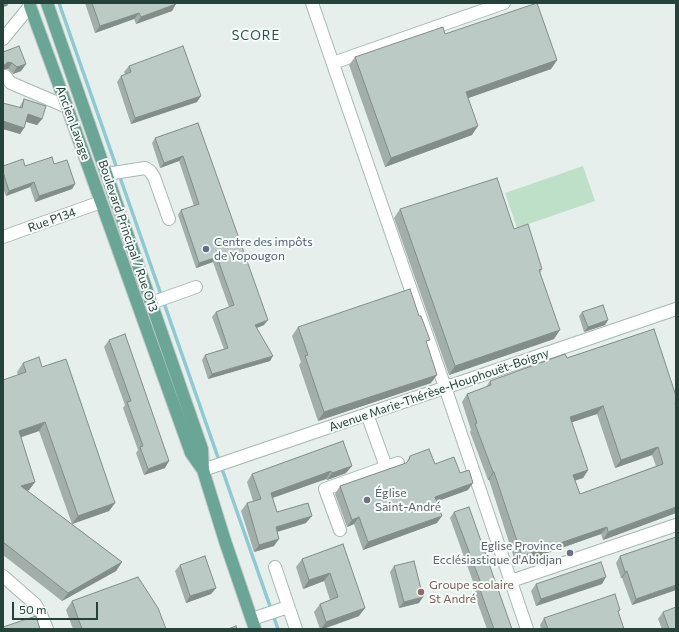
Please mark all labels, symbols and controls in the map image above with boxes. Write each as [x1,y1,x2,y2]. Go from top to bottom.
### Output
district label: SCORE [232,28,280,44]
street label: Ancien Lavage [53,84,93,162]
street label: Boulevard Principal / Rue O13 [95,158,161,314]
street label: Rue P134 [26,205,78,235]
place label: Centre des impôts de Yopougon [214,235,313,263]
marker: Centre des impôts de Yopougon [201,244,211,254]
street label: Avenue Marie-Thérèse-Houphouët-Boigny [327,345,551,435]
place label: Église Saint-André [375,486,441,514]
marker: Église Saint-André [362,495,372,505]
place label: Eglise Province Ecclésiastique d'Abidjan [433,539,562,567]
marker: Eglise Province Ecclésiastique d'Abidjan [565,548,575,558]
place label: Groupe scolaire St André [429,578,514,606]
marker: Groupe scolaire St André [416,587,426,597]
scale bar [14,594,100,620]
text: 50 m [19,602,47,616]

